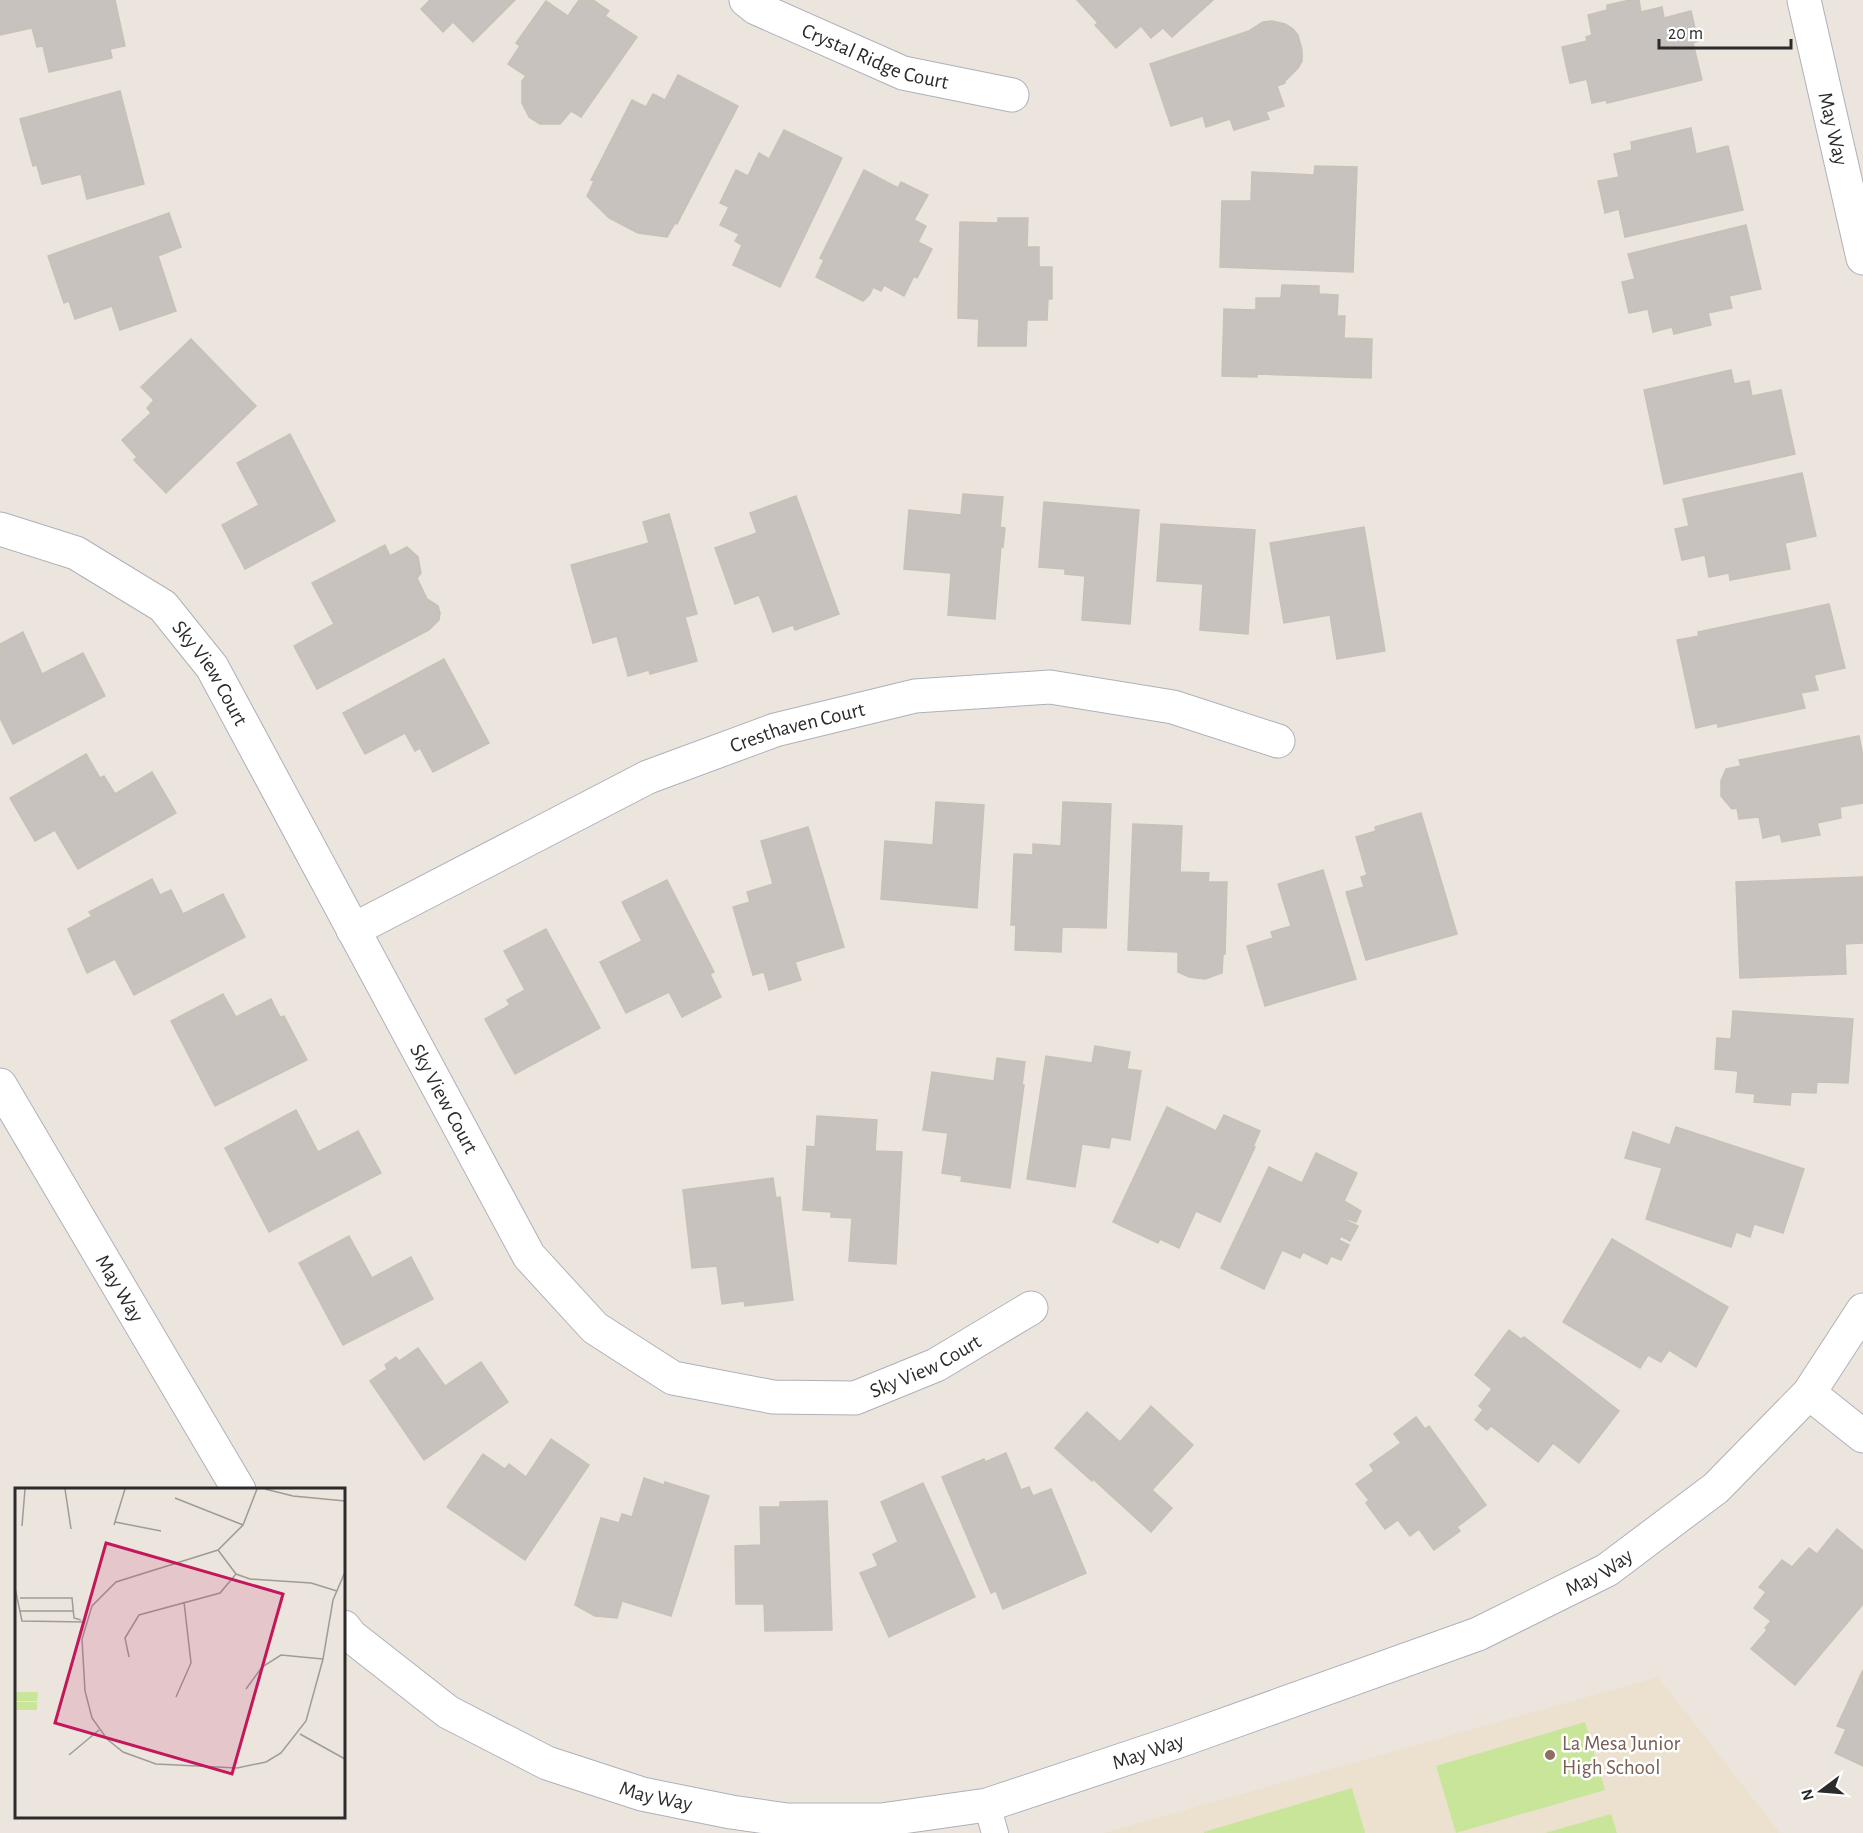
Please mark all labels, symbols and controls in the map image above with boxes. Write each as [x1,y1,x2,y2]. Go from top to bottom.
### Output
scale bar [1659,12,1791,50]
street label: Crystal Ridge Court [799,20,950,93]
text: 20 m [1668,25,1703,43]
street label: May Way [1814,90,1851,167]
street label: Sky View Court [168,617,252,729]
street label: Cresthaven Court [727,699,867,757]
street label: Sky View Court [406,1041,482,1157]
street label: May Way [92,1251,147,1326]
street label: Sky View Court [867,1330,985,1402]
inset map [15,1488,345,1818]
street label: May Way [1562,1545,1637,1600]
street label: May Way [1110,1730,1187,1774]
place label: La Mesa Junior High School [1562,1733,1680,1778]
marker: La Mesa Junior High School [1543,1748,1557,1762]
north arrow [1791,1761,1851,1821]
street label: May Way [617,1777,694,1815]
text: N [1798,1787,1817,1802]

